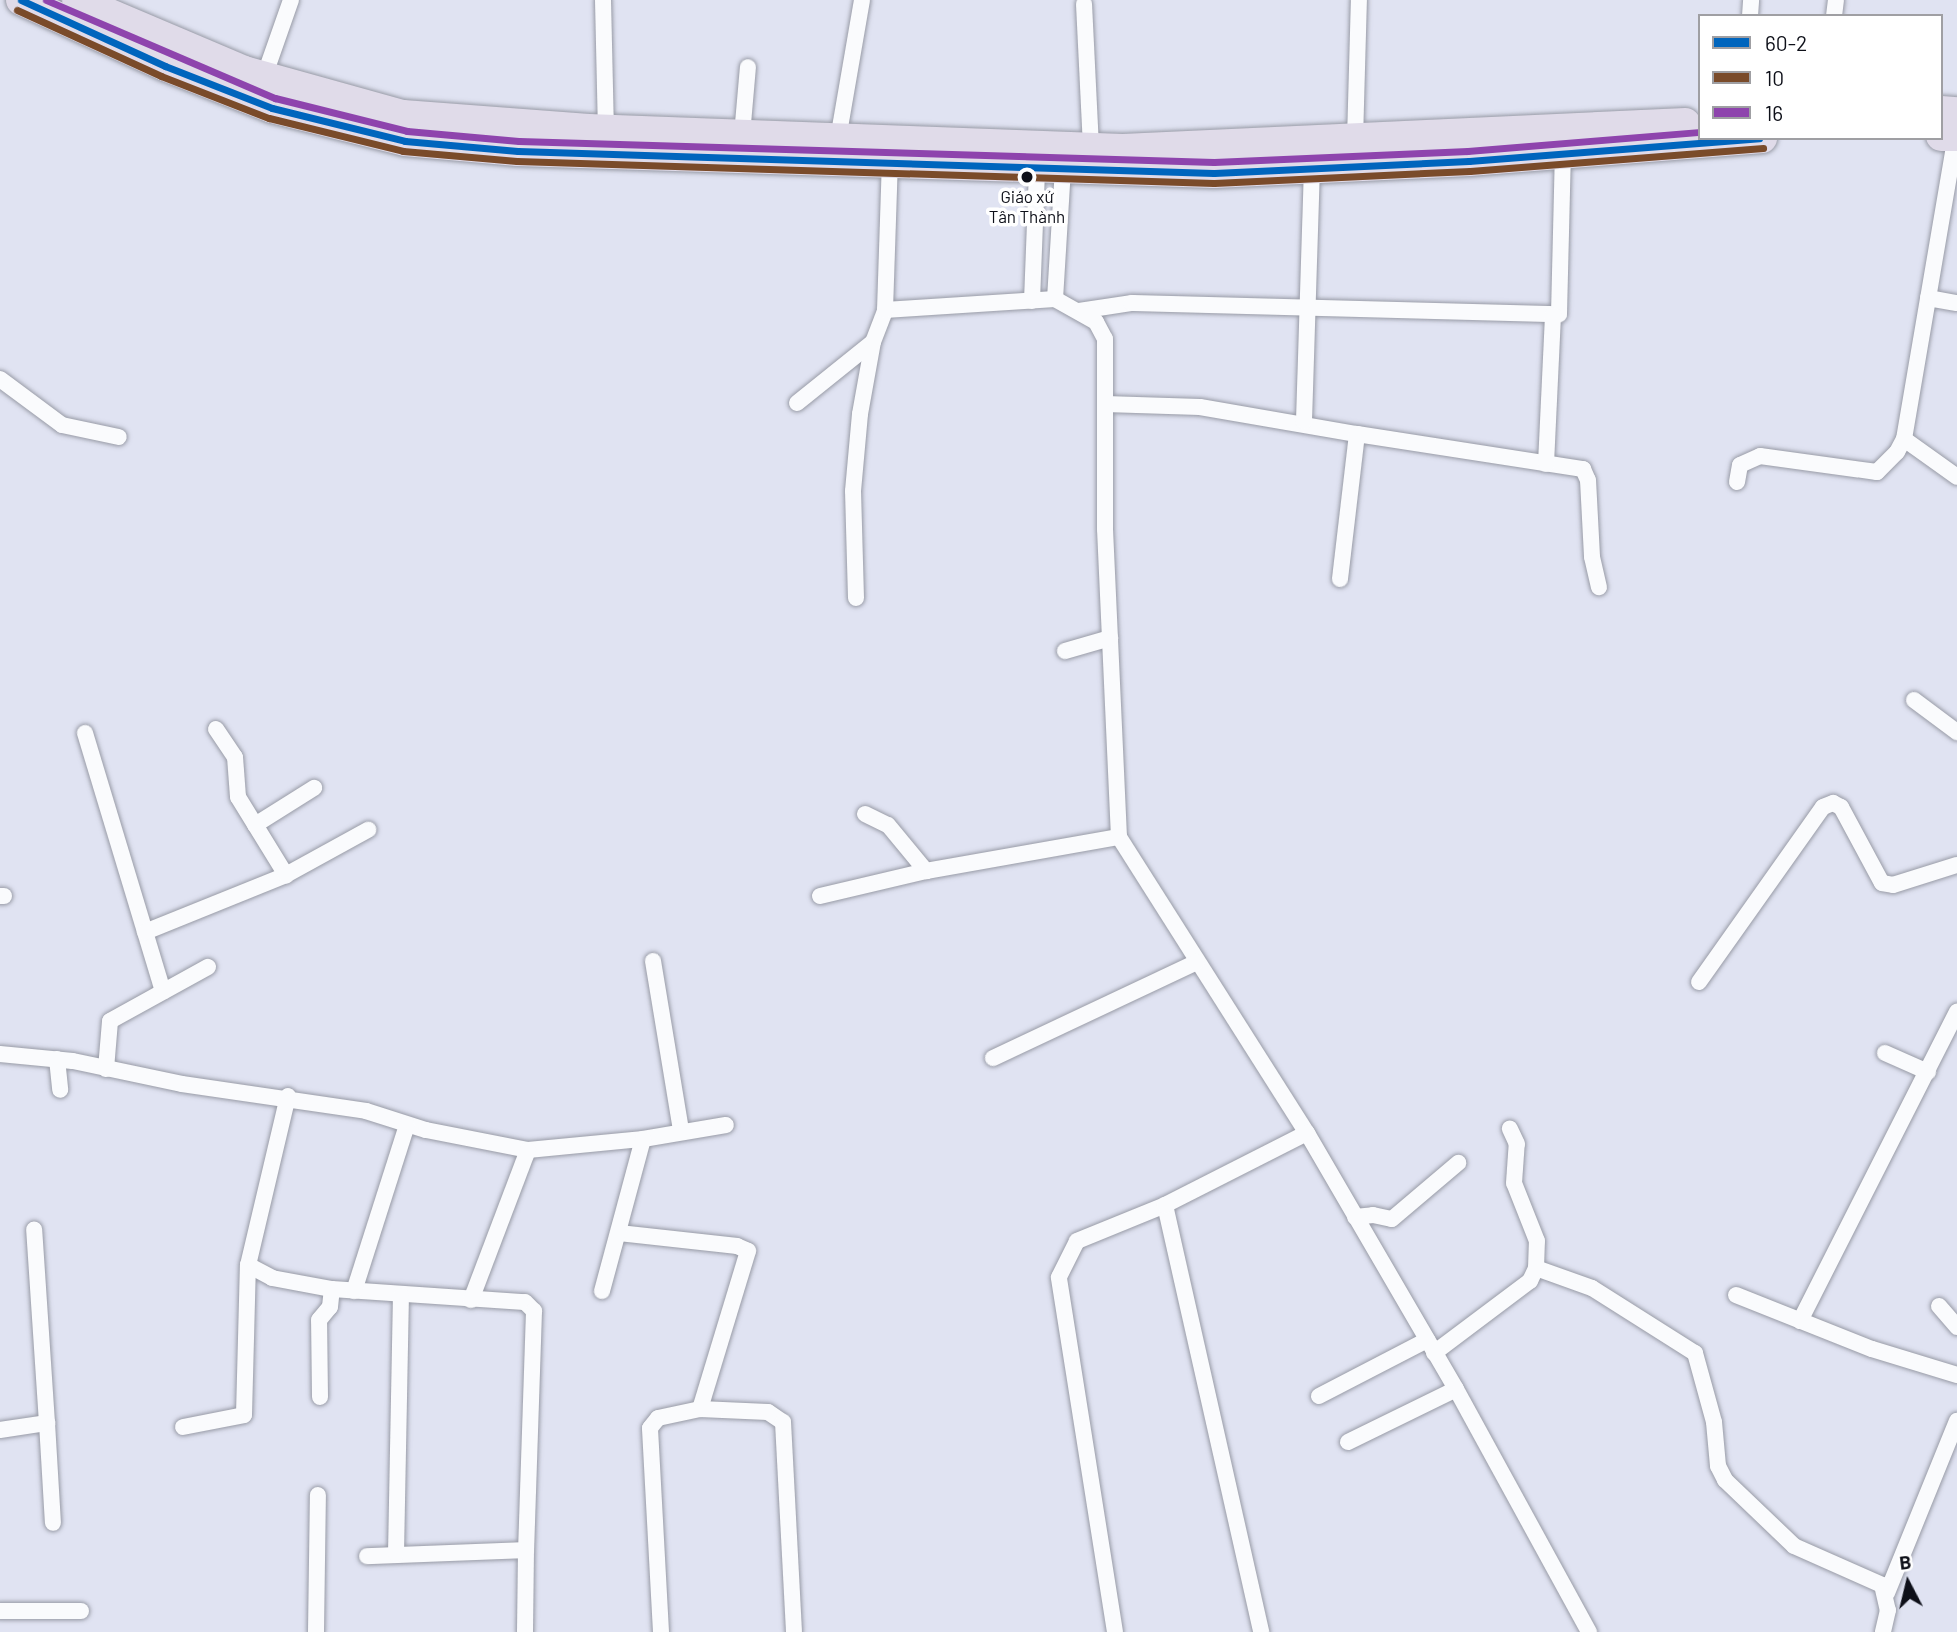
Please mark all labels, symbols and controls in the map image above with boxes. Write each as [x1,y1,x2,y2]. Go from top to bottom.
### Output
legend [1698,14,1943,140]
text: 60-2 [1765,30,1807,55]
text: 10 [1765,65,1784,90]
text: 16 [1765,100,1783,125]
marker: Giáo xứ Tân Thành [1020,170,1034,184]
place label: Giáo xứ Tân Thành [989,187,1065,227]
north arrow [1873,1548,1943,1618]
text: B [1898,1550,1913,1574]

